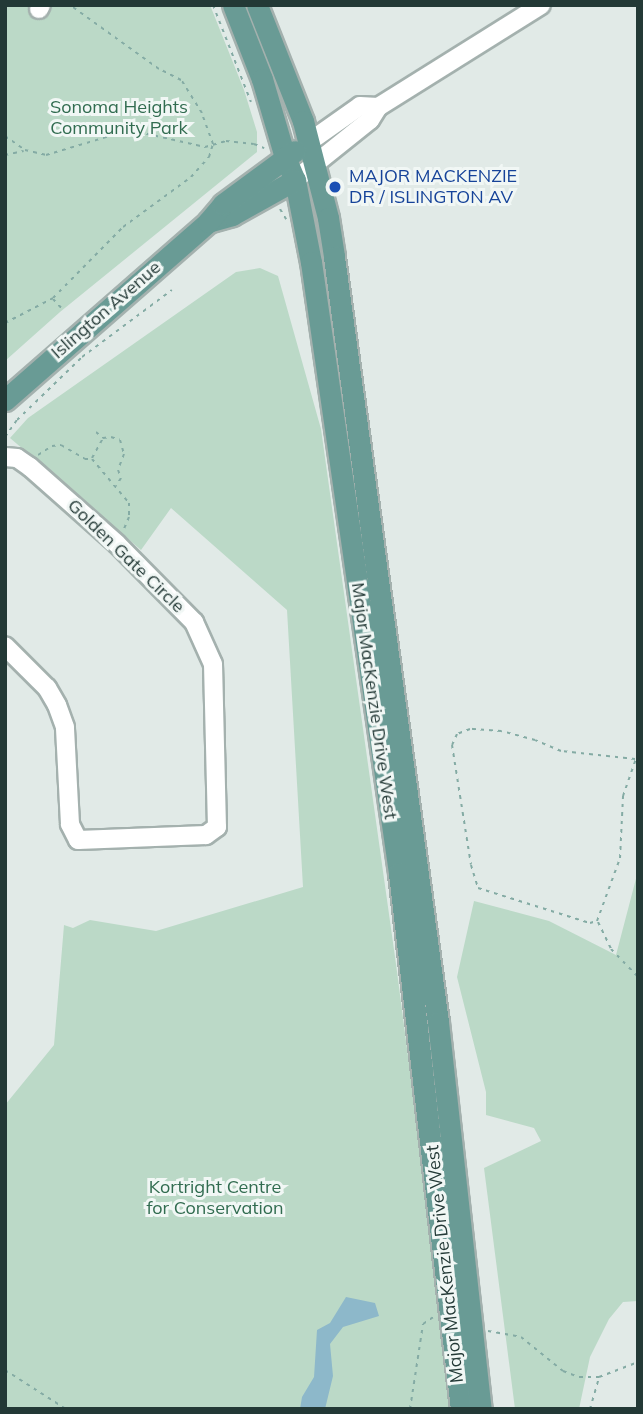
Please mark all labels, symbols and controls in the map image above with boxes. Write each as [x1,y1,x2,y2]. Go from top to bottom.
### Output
park label: Sonoma Heights Community Park [50,97,188,140]
place label: MAJOR MACKENZIE DR / ISLINGTON AV [349,166,517,208]
marker: MAJOR MACKENZIE DR / ISLINGTON AV [327,179,343,195]
street label: Islington Avenue [47,257,165,363]
street label: Golden Gate Circle [63,495,189,617]
street label: Major MacKenzie Drive West [347,581,401,821]
street label: Major MacKenzie Drive West [422,1144,468,1384]
park label: Kortright Centre for Conservation [146,1177,284,1220]

